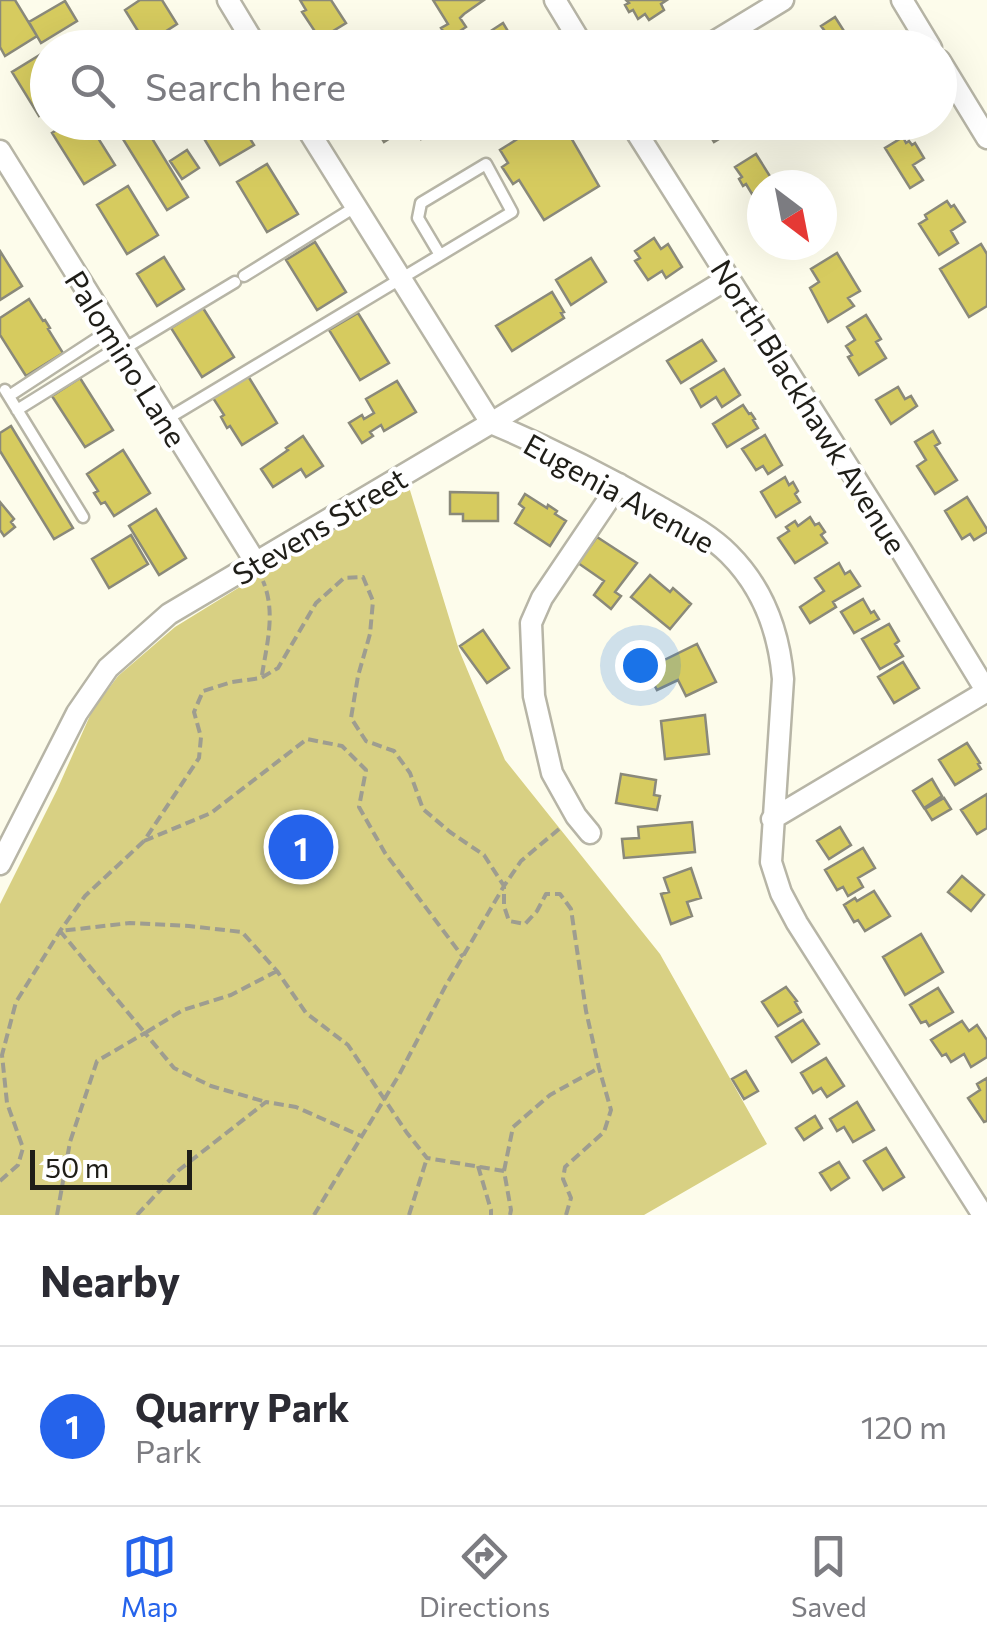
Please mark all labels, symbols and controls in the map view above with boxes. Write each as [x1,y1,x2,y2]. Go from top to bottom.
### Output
search box [30,30,957,140]
icon: search [65,58,120,113]
text: Search here [145,62,346,109]
north arrow [747,170,837,260]
street label: North Blackhawk Avenue [704,252,916,560]
street label: Palomino Lane [58,263,196,453]
street label: Eugenia Avenue [518,424,722,560]
street label: Stevens Street [225,458,413,592]
your location [615,640,666,691]
pin: 1 [268,810,334,884]
scale bar [30,1145,192,1190]
text: 50 m [45,1150,109,1184]
text: Nearby [40,1254,180,1306]
text: Quarry Park [135,1383,349,1430]
text: 1 [65,1406,80,1446]
text: 120 m [861,1406,947,1446]
text: Park [135,1430,202,1470]
tab: Map [120,1529,178,1623]
tab: Directions [419,1529,550,1623]
tab: Saved [791,1529,867,1623]

